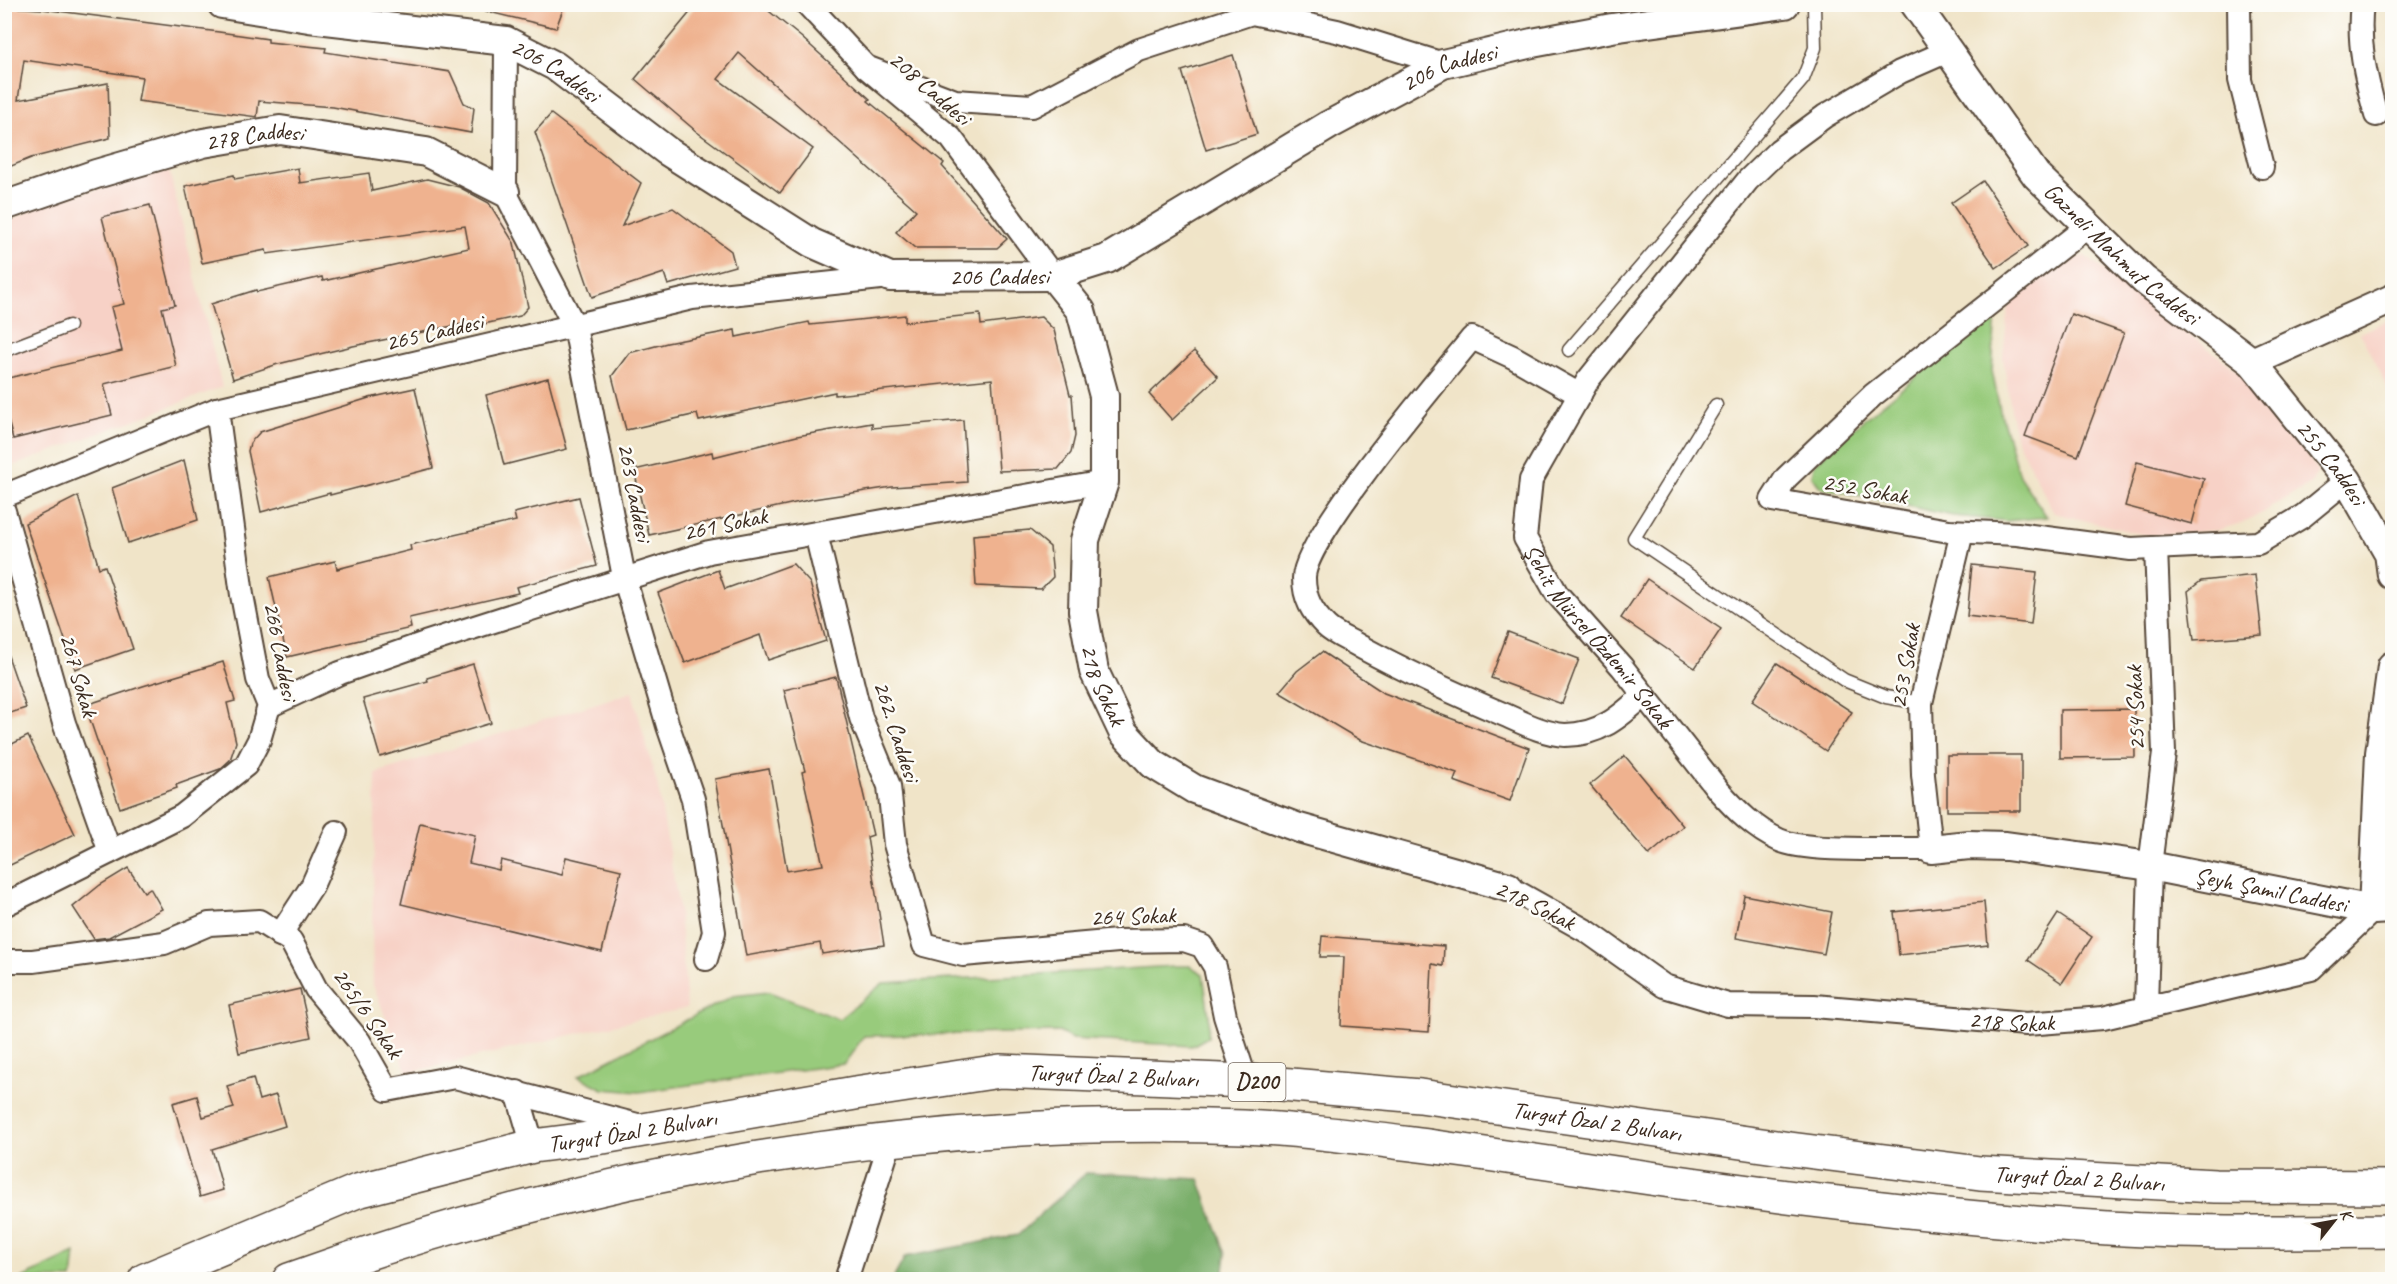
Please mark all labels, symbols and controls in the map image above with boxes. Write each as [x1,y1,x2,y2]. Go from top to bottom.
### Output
street label: 206 Caddesi [506,31,608,112]
street label: 206 Caddesi [1396,36,1503,98]
street label: 208 Caddesi [883,44,980,134]
street label: 278 Caddesi [203,114,309,157]
street label: Gazneli Mahmut Caddesi [2038,176,2207,333]
street label: 206 Caddesi [949,261,1052,292]
street label: 265 Caddesi [382,305,489,358]
street label: 255 Caddesi [2290,414,2375,514]
street label: 263 Caddesi [611,440,660,547]
street label: 252 Sokak [1820,467,1912,512]
street label: 261 Sokak [680,500,772,548]
street label: Şehit Mürsel Özdemir Sokak [1517,539,1681,736]
street label: 266 Caddesi [257,599,306,706]
street label: 253 Sokak [1883,619,1928,711]
street label: 267 Sokak [53,630,106,722]
street label: 218 Sokak [1074,642,1134,732]
street label: 254 Sokak [2118,663,2151,751]
street label: 262. Caddesi [867,677,928,788]
street label: Şeyh Şamil Caddesi [2192,860,2352,920]
street label: 218 Sokak [1490,873,1582,938]
street label: 264 Sokak [1090,899,1178,932]
street label: 265/6 Sokak [326,962,411,1066]
street label: 218 Sokak [1968,1004,2057,1039]
street label: Turgut Özal 2 Bulvarı [1028,1057,1201,1094]
road number: D200 [1228,1063,1286,1101]
street label: Turgut Özal 2 Bulvarı [1510,1094,1685,1148]
street label: Turgut Özal 2 Bulvarı [546,1102,720,1159]
street label: Turgut Özal 2 Bulvarı [1993,1159,2166,1198]
north arrow [2304,1191,2364,1251]
text: K [2335,1205,2359,1226]

